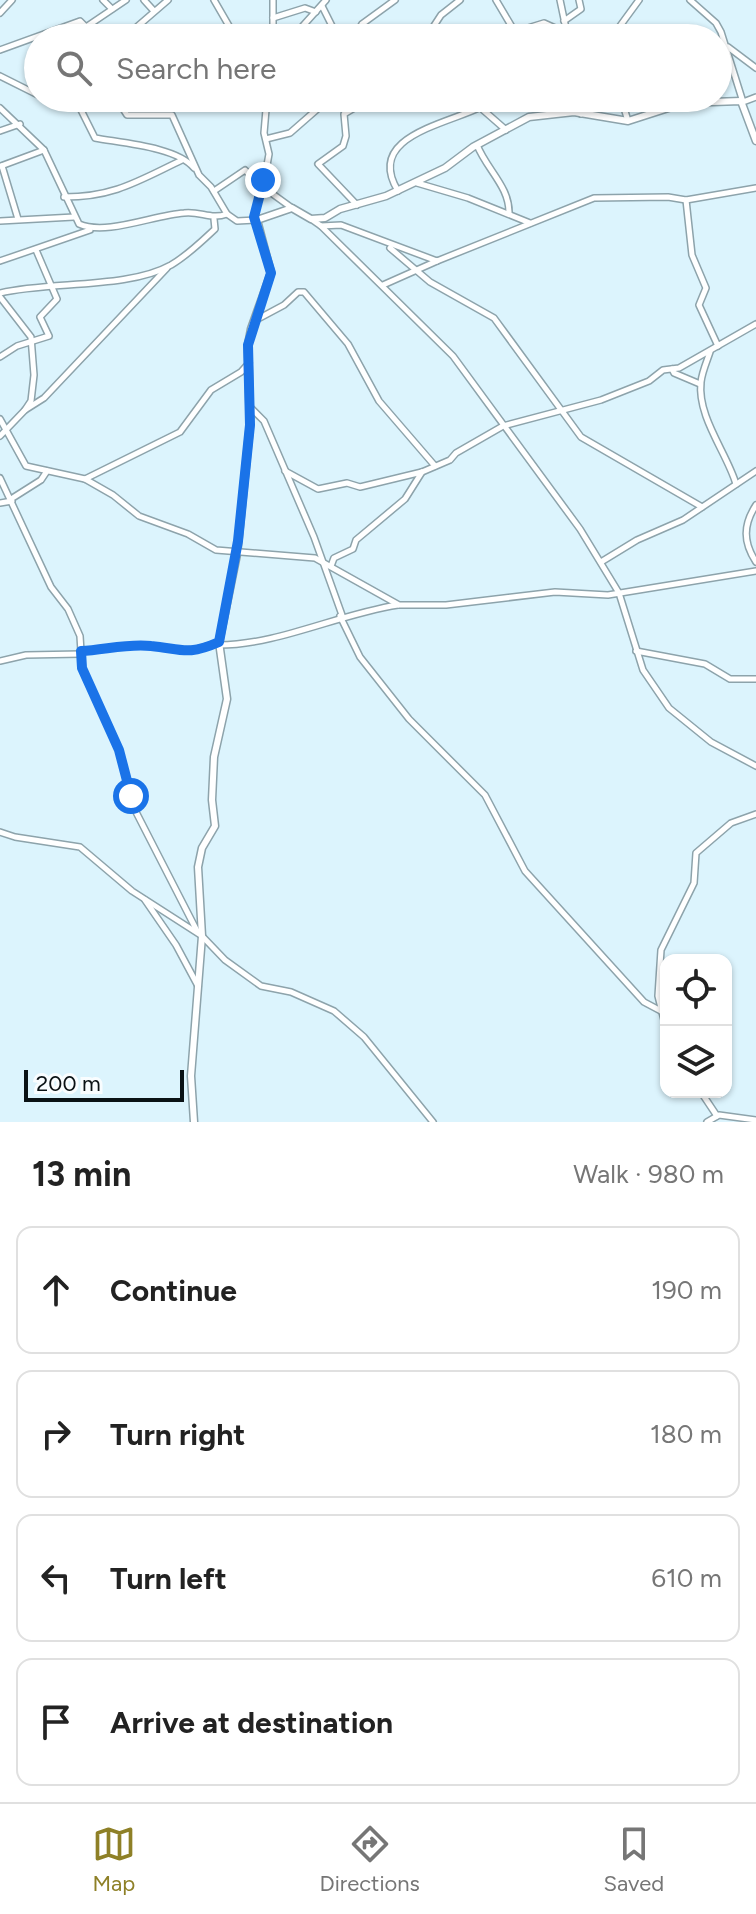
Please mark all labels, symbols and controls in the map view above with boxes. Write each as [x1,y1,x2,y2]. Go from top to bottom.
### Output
search box [24,24,732,112]
icon: search [52,46,96,90]
text: Search here [116,50,276,87]
route end [245,162,281,198]
route start [113,778,149,814]
map controls [660,954,732,1098]
button: locate [660,954,732,1026]
button: layers [660,1026,732,1098]
scale bar [24,1066,184,1102]
text: 200 m [36,1070,101,1097]
text: 13 min [32,1154,131,1195]
text: Walk · 980 m [573,1158,724,1190]
icon: ahead [34,1268,78,1312]
text: Continue [110,1272,237,1309]
text: 190 m [651,1274,722,1306]
icon: right [34,1412,78,1456]
text: Turn right [110,1416,245,1453]
text: 180 m [650,1418,722,1450]
icon: left [34,1556,78,1600]
text: Turn left [110,1560,227,1597]
text: 610 m [651,1562,722,1594]
icon: arrive [34,1700,78,1744]
text: Arrive at destination [110,1704,393,1741]
tab: Map [92,1822,136,1897]
tab: Directions [320,1822,420,1897]
tab: Saved [603,1822,664,1897]

